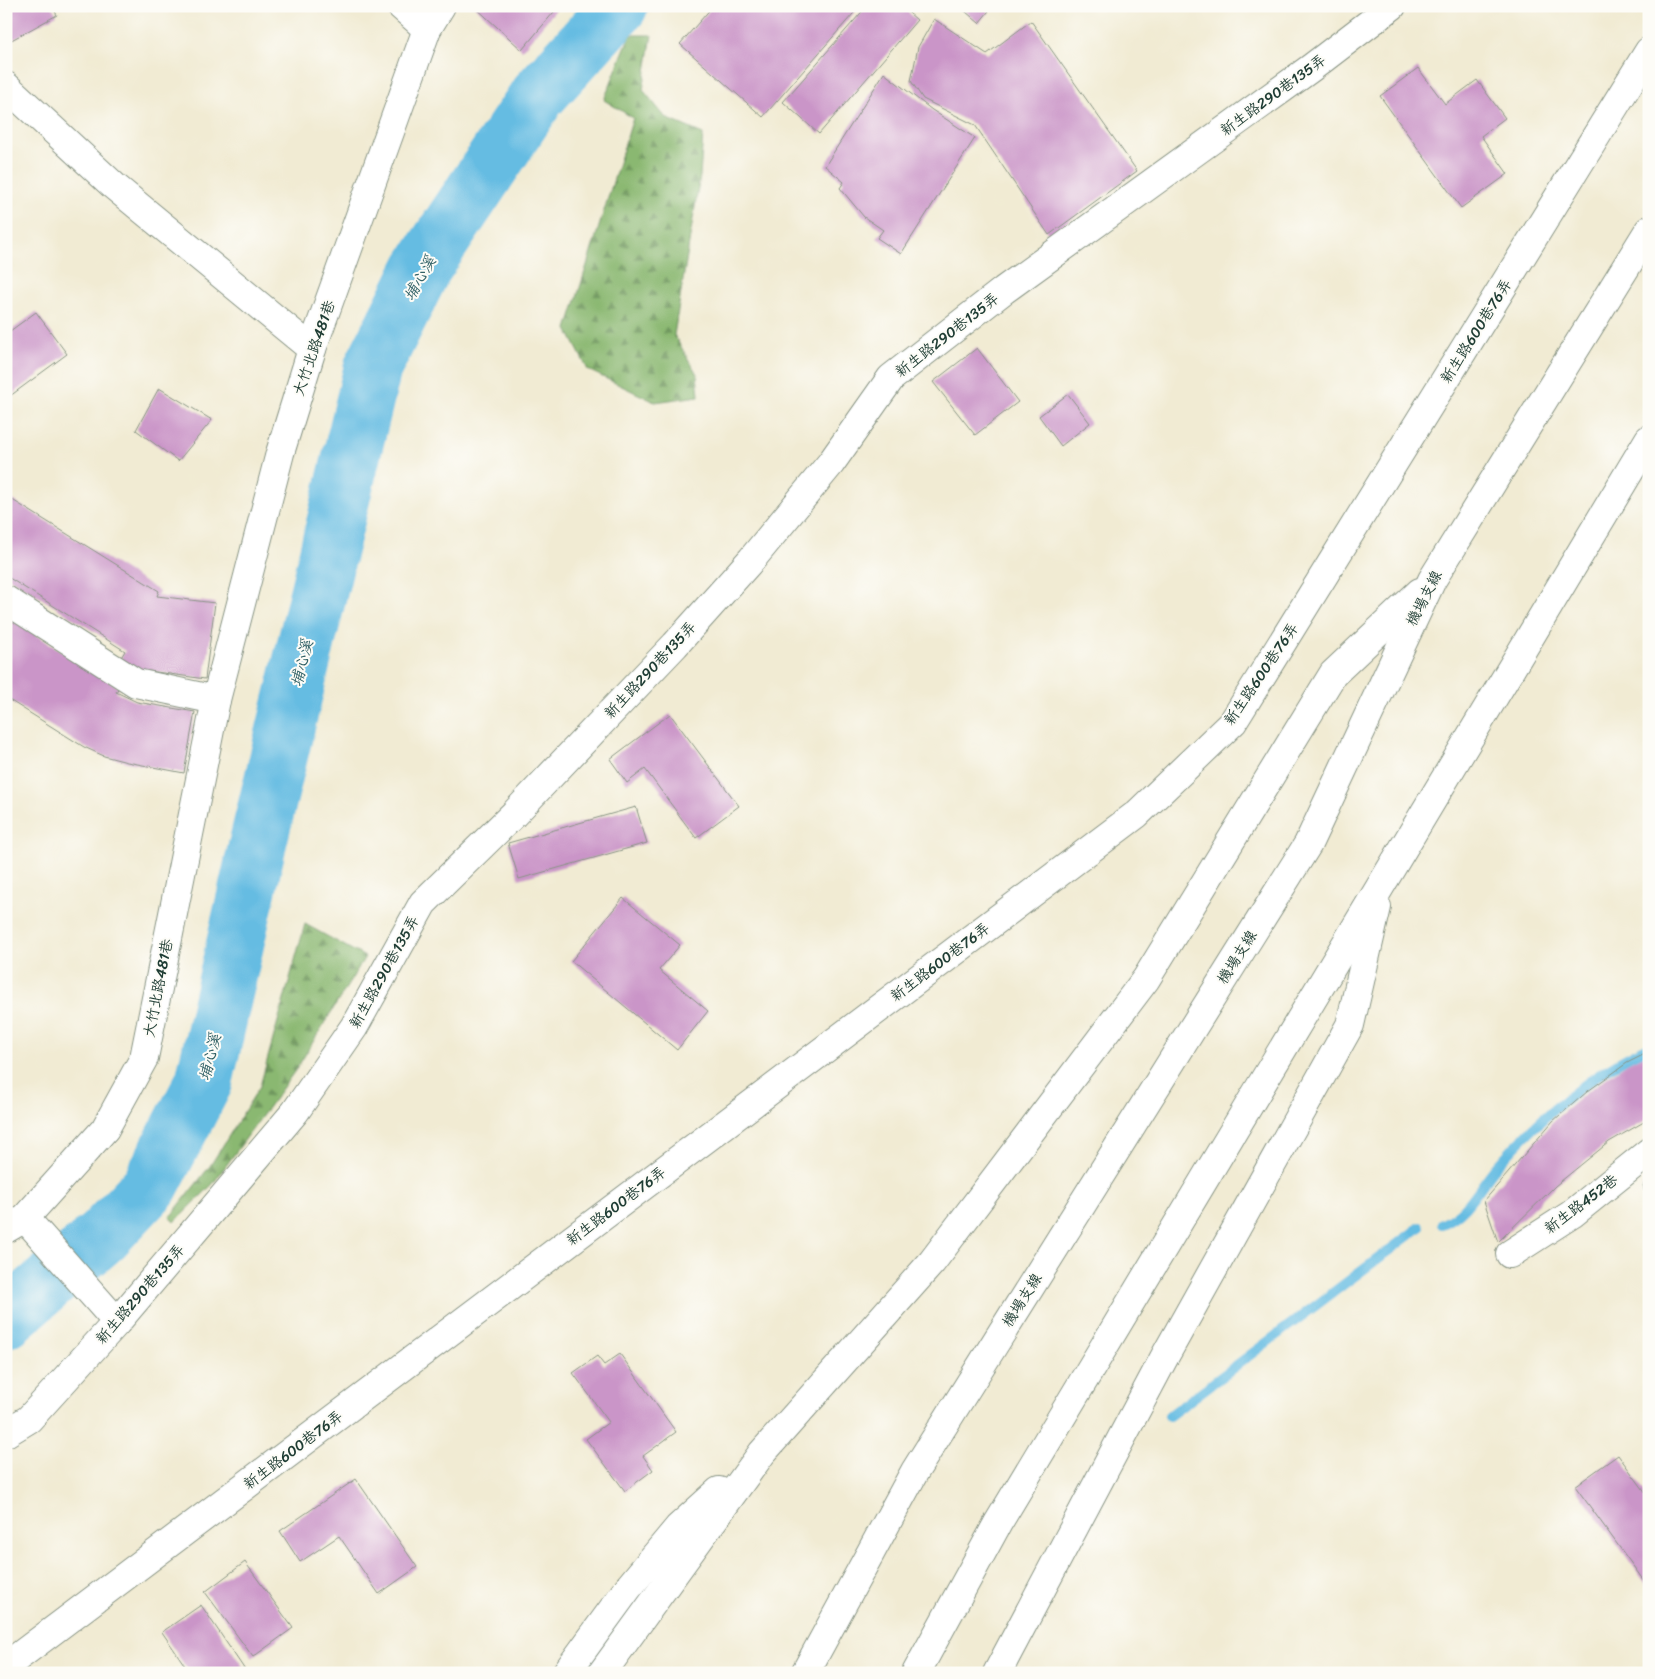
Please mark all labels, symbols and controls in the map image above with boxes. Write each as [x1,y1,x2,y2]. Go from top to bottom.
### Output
street label: 新生路290巷135弄 [1214,47,1332,143]
water label: 埔心溪 [395,249,444,306]
street label: 新生路600巷76弄 [1433,273,1519,389]
street label: 新生路290巷135弄 [889,286,1005,384]
street label: 大竹北路481巷 [285,297,343,399]
street label: 機場支線 [1399,565,1449,631]
street label: 新生路290巷135弄 [597,615,703,725]
street label: 新生路600巷76弄 [1217,617,1305,731]
water label: 埔心溪 [282,635,322,690]
street label: 新生路290巷135弄 [342,911,426,1033]
street label: 新生路600巷76弄 [884,916,996,1008]
street label: 機場支線 [1210,925,1264,989]
street label: 大竹北路481巷 [136,937,180,1039]
water label: 埔心溪 [190,1029,230,1084]
street label: 新生路600巷76弄 [560,1160,672,1252]
street label: 新生路452巷 [1538,1167,1624,1241]
street label: 新生路290巷135弄 [89,1238,191,1350]
street label: 機場支線 [995,1268,1049,1332]
street label: 新生路600巷76弄 [237,1404,349,1496]

